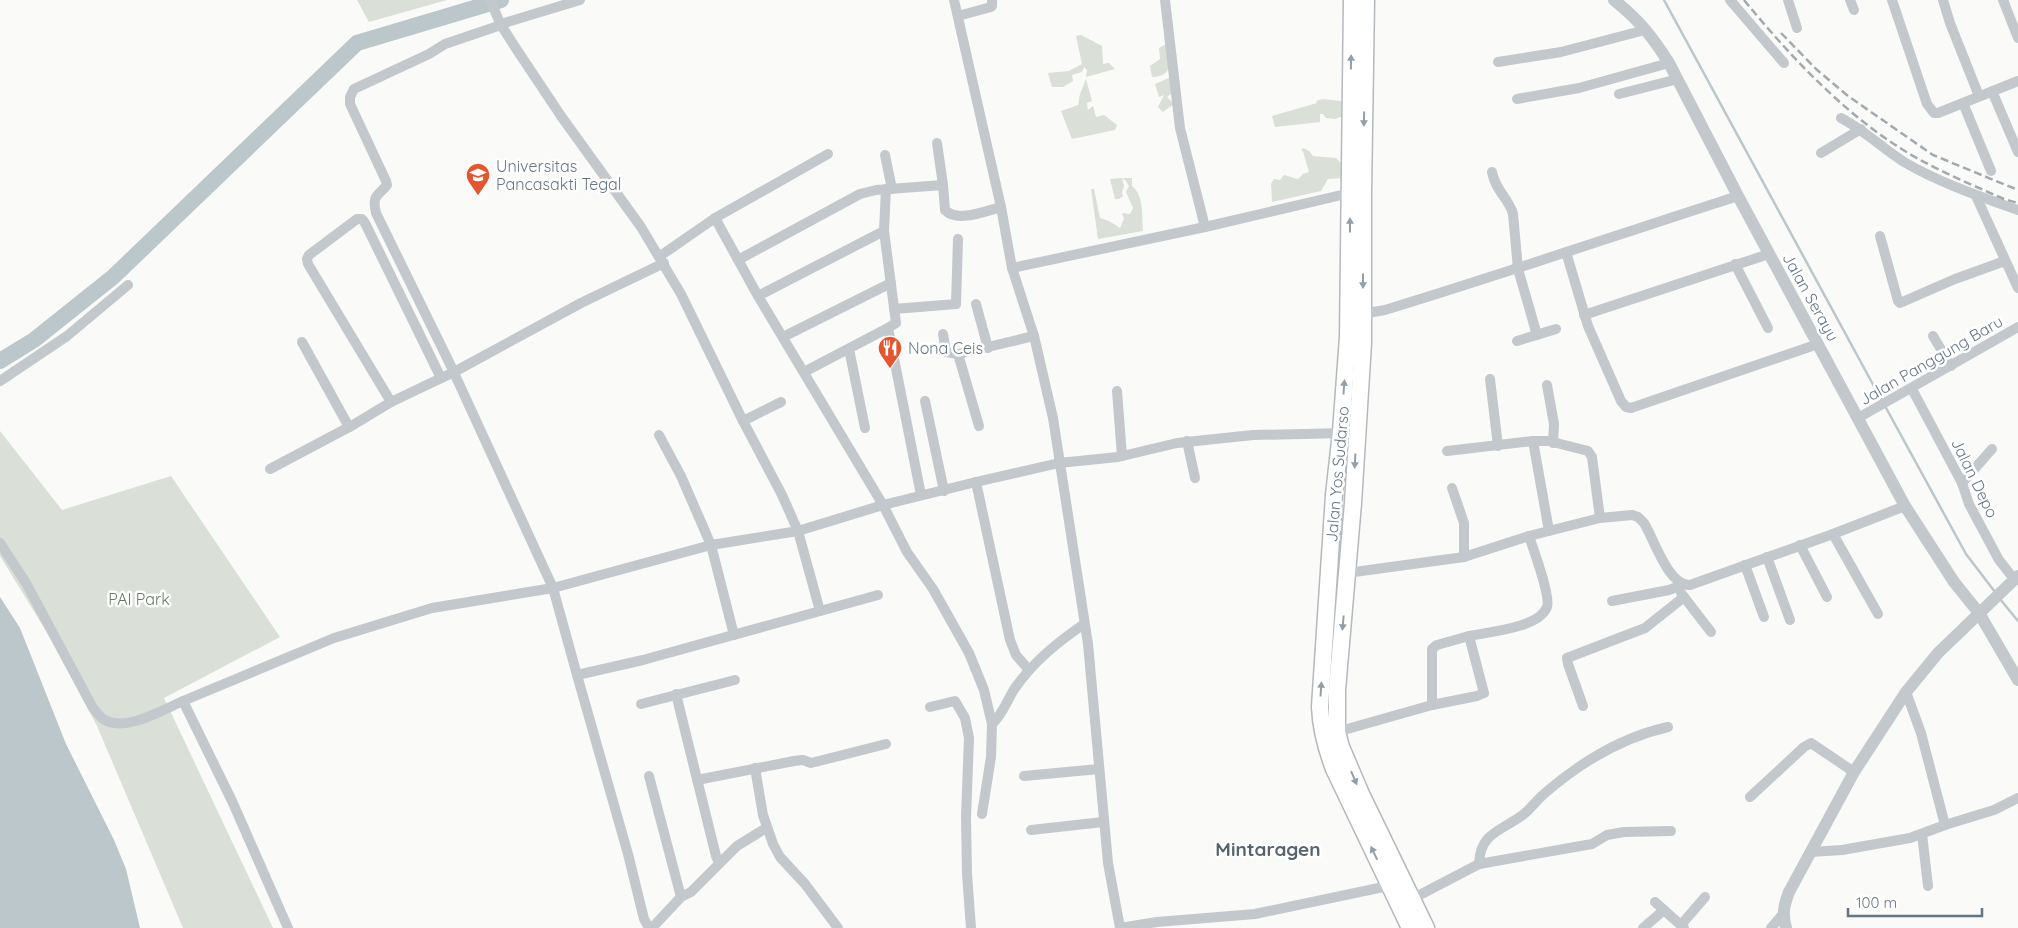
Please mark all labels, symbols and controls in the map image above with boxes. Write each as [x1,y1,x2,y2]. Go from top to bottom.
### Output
one-way arrow [1348,54,1356,70]
one-way arrow [1360,111,1368,127]
place label: Universitas Pancasakti Tegal [496,156,621,194]
school or university icon: Universitas Pancasakti Tegal [465,162,491,196]
one-way arrow [1346,216,1354,232]
street label: Jalan Serayu [1779,249,1843,345]
one-way arrow [1359,273,1367,289]
street label: Jalan Panggung Baru [1856,311,2006,409]
restaurant icon: Nona Ceis [877,335,903,369]
place label: Nona Ceis [908,338,983,358]
one-way arrow [1341,379,1349,395]
street label: Jalan Yos Sudarso [1321,405,1353,543]
street label: Jalan Depo [1947,435,2003,521]
one-way arrow [1351,453,1359,469]
park label: PAI Park [108,589,170,609]
one-way arrow [1339,615,1347,631]
one-way arrow [1318,680,1326,696]
one-way arrow [1351,770,1358,785]
district label: Mintaragen [1215,837,1321,861]
one-way arrow [1369,845,1378,860]
scale bar [1848,886,1982,918]
text: 100 m [1856,893,1897,912]

